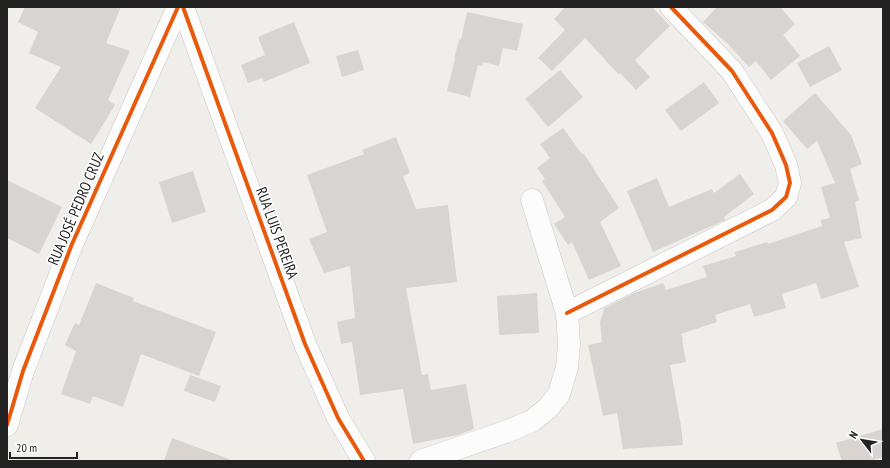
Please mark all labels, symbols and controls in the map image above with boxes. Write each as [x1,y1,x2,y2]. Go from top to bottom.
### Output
street label: RUA JOSÉ PEDRO CRUZ [43,149,108,268]
street label: RUA LUIS PEREIRA [252,184,303,282]
north arrow [842,420,882,460]
text: N [846,429,861,441]
scale bar [10,434,77,460]
text: 20 m [16,440,37,455]

